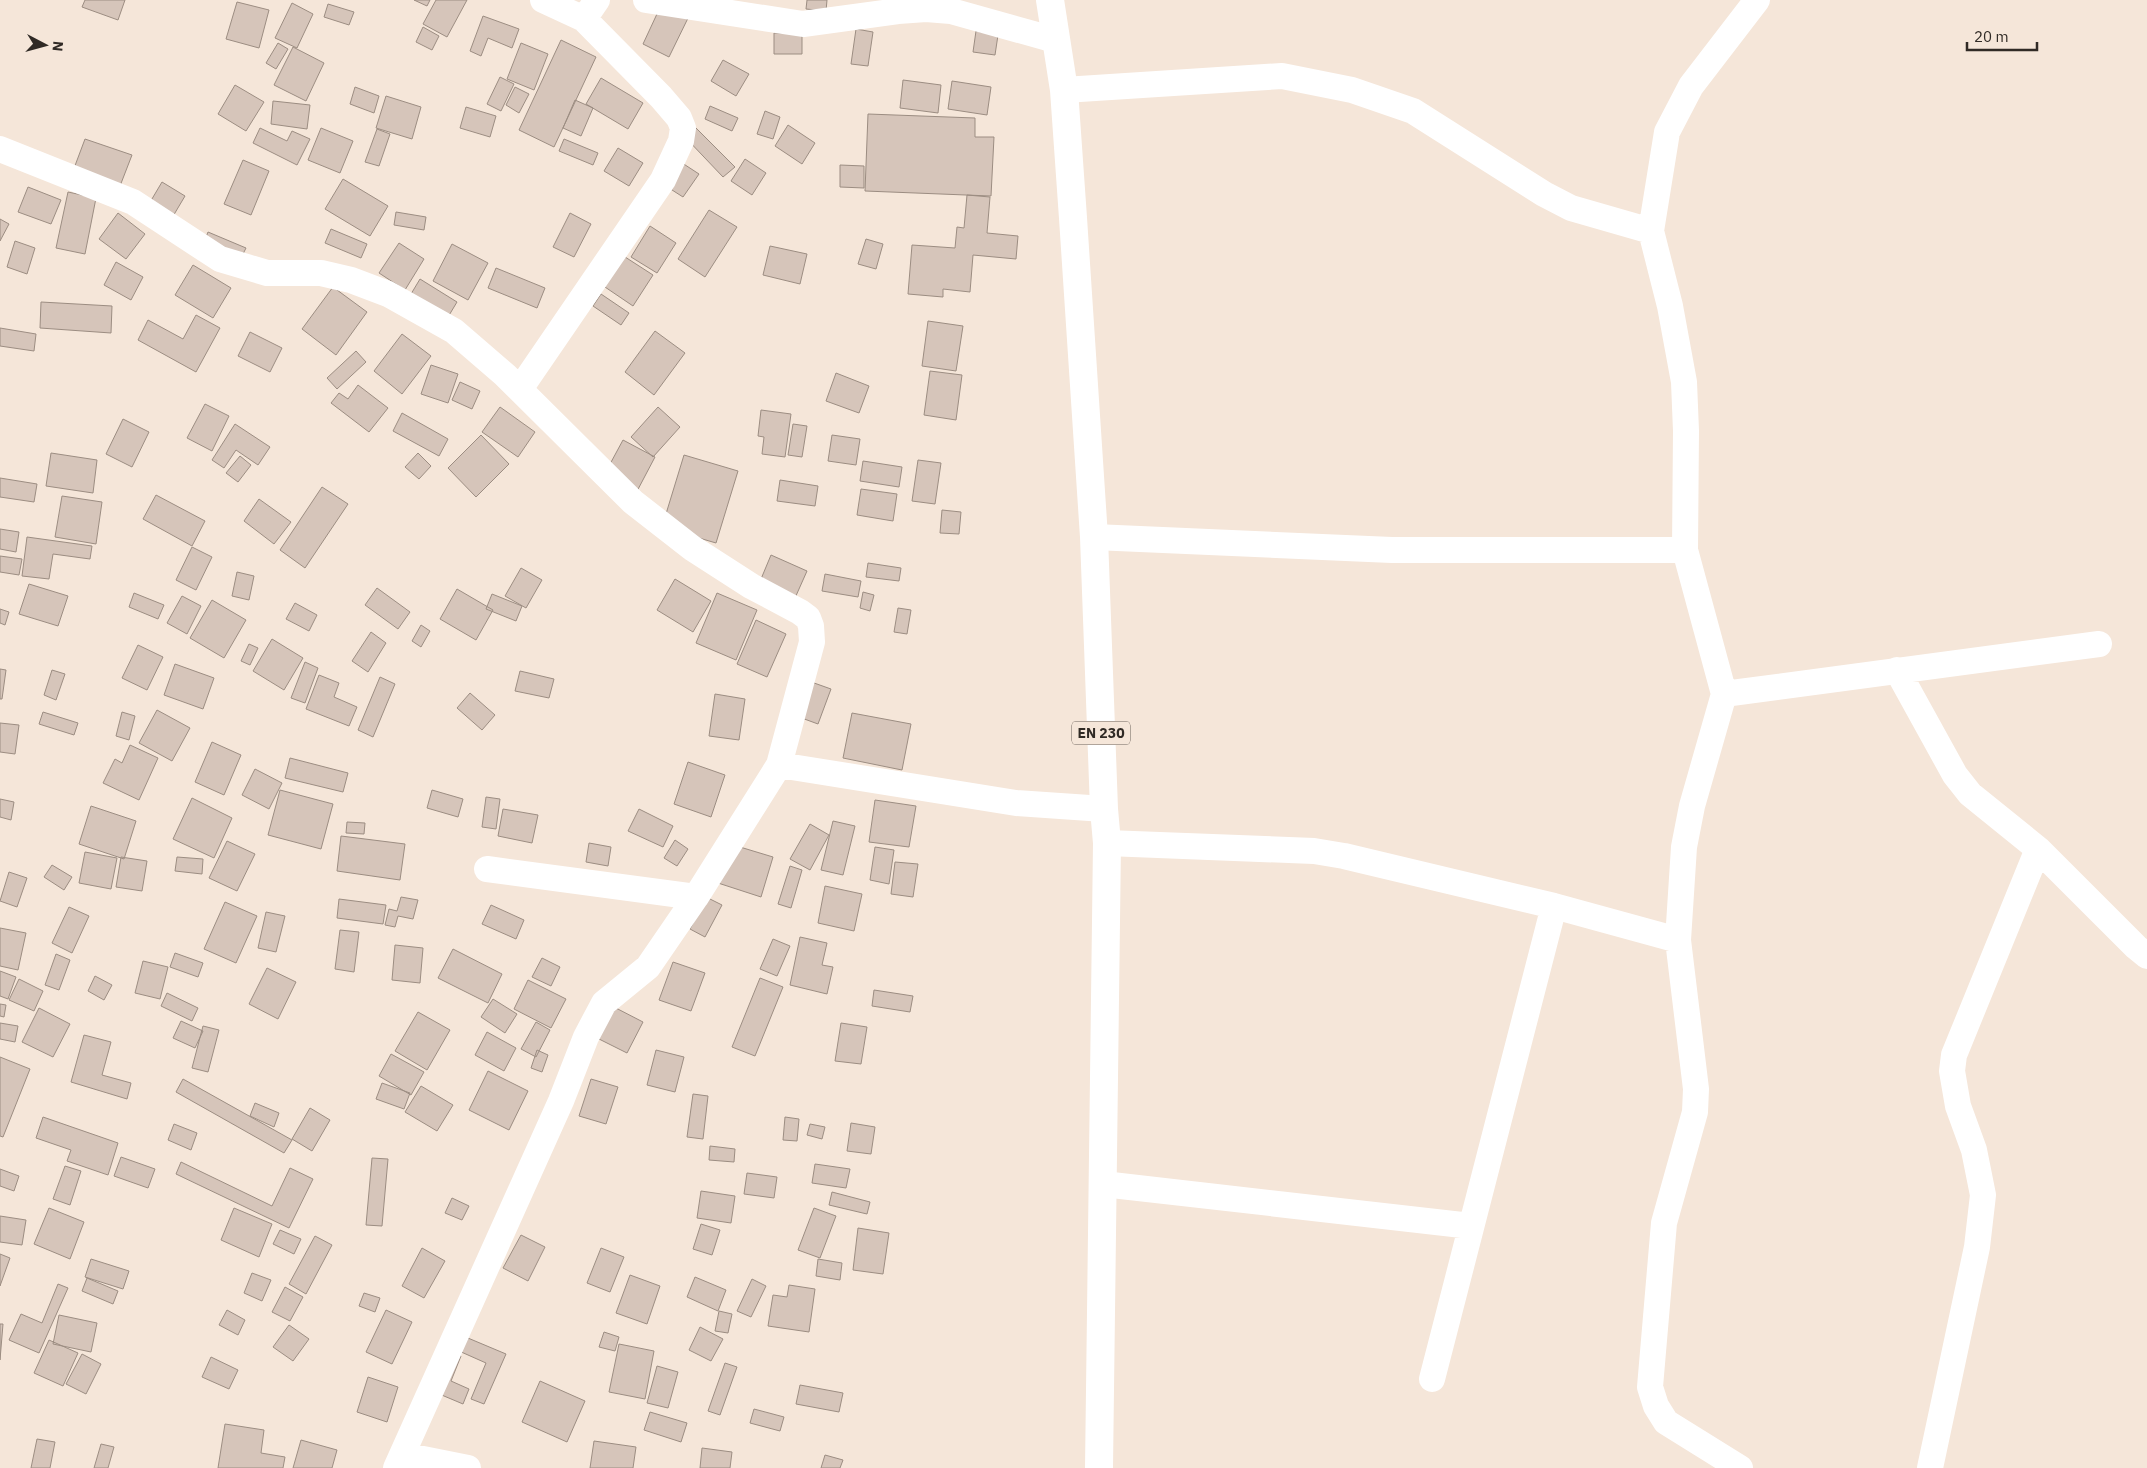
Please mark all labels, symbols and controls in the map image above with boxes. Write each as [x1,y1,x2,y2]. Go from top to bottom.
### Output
north arrow [20,20,70,70]
scale bar [1967,20,2037,52]
text: 20 m [1974,27,2009,46]
text: N [48,40,67,52]
road number: EN 230 [1072,721,1130,744]

